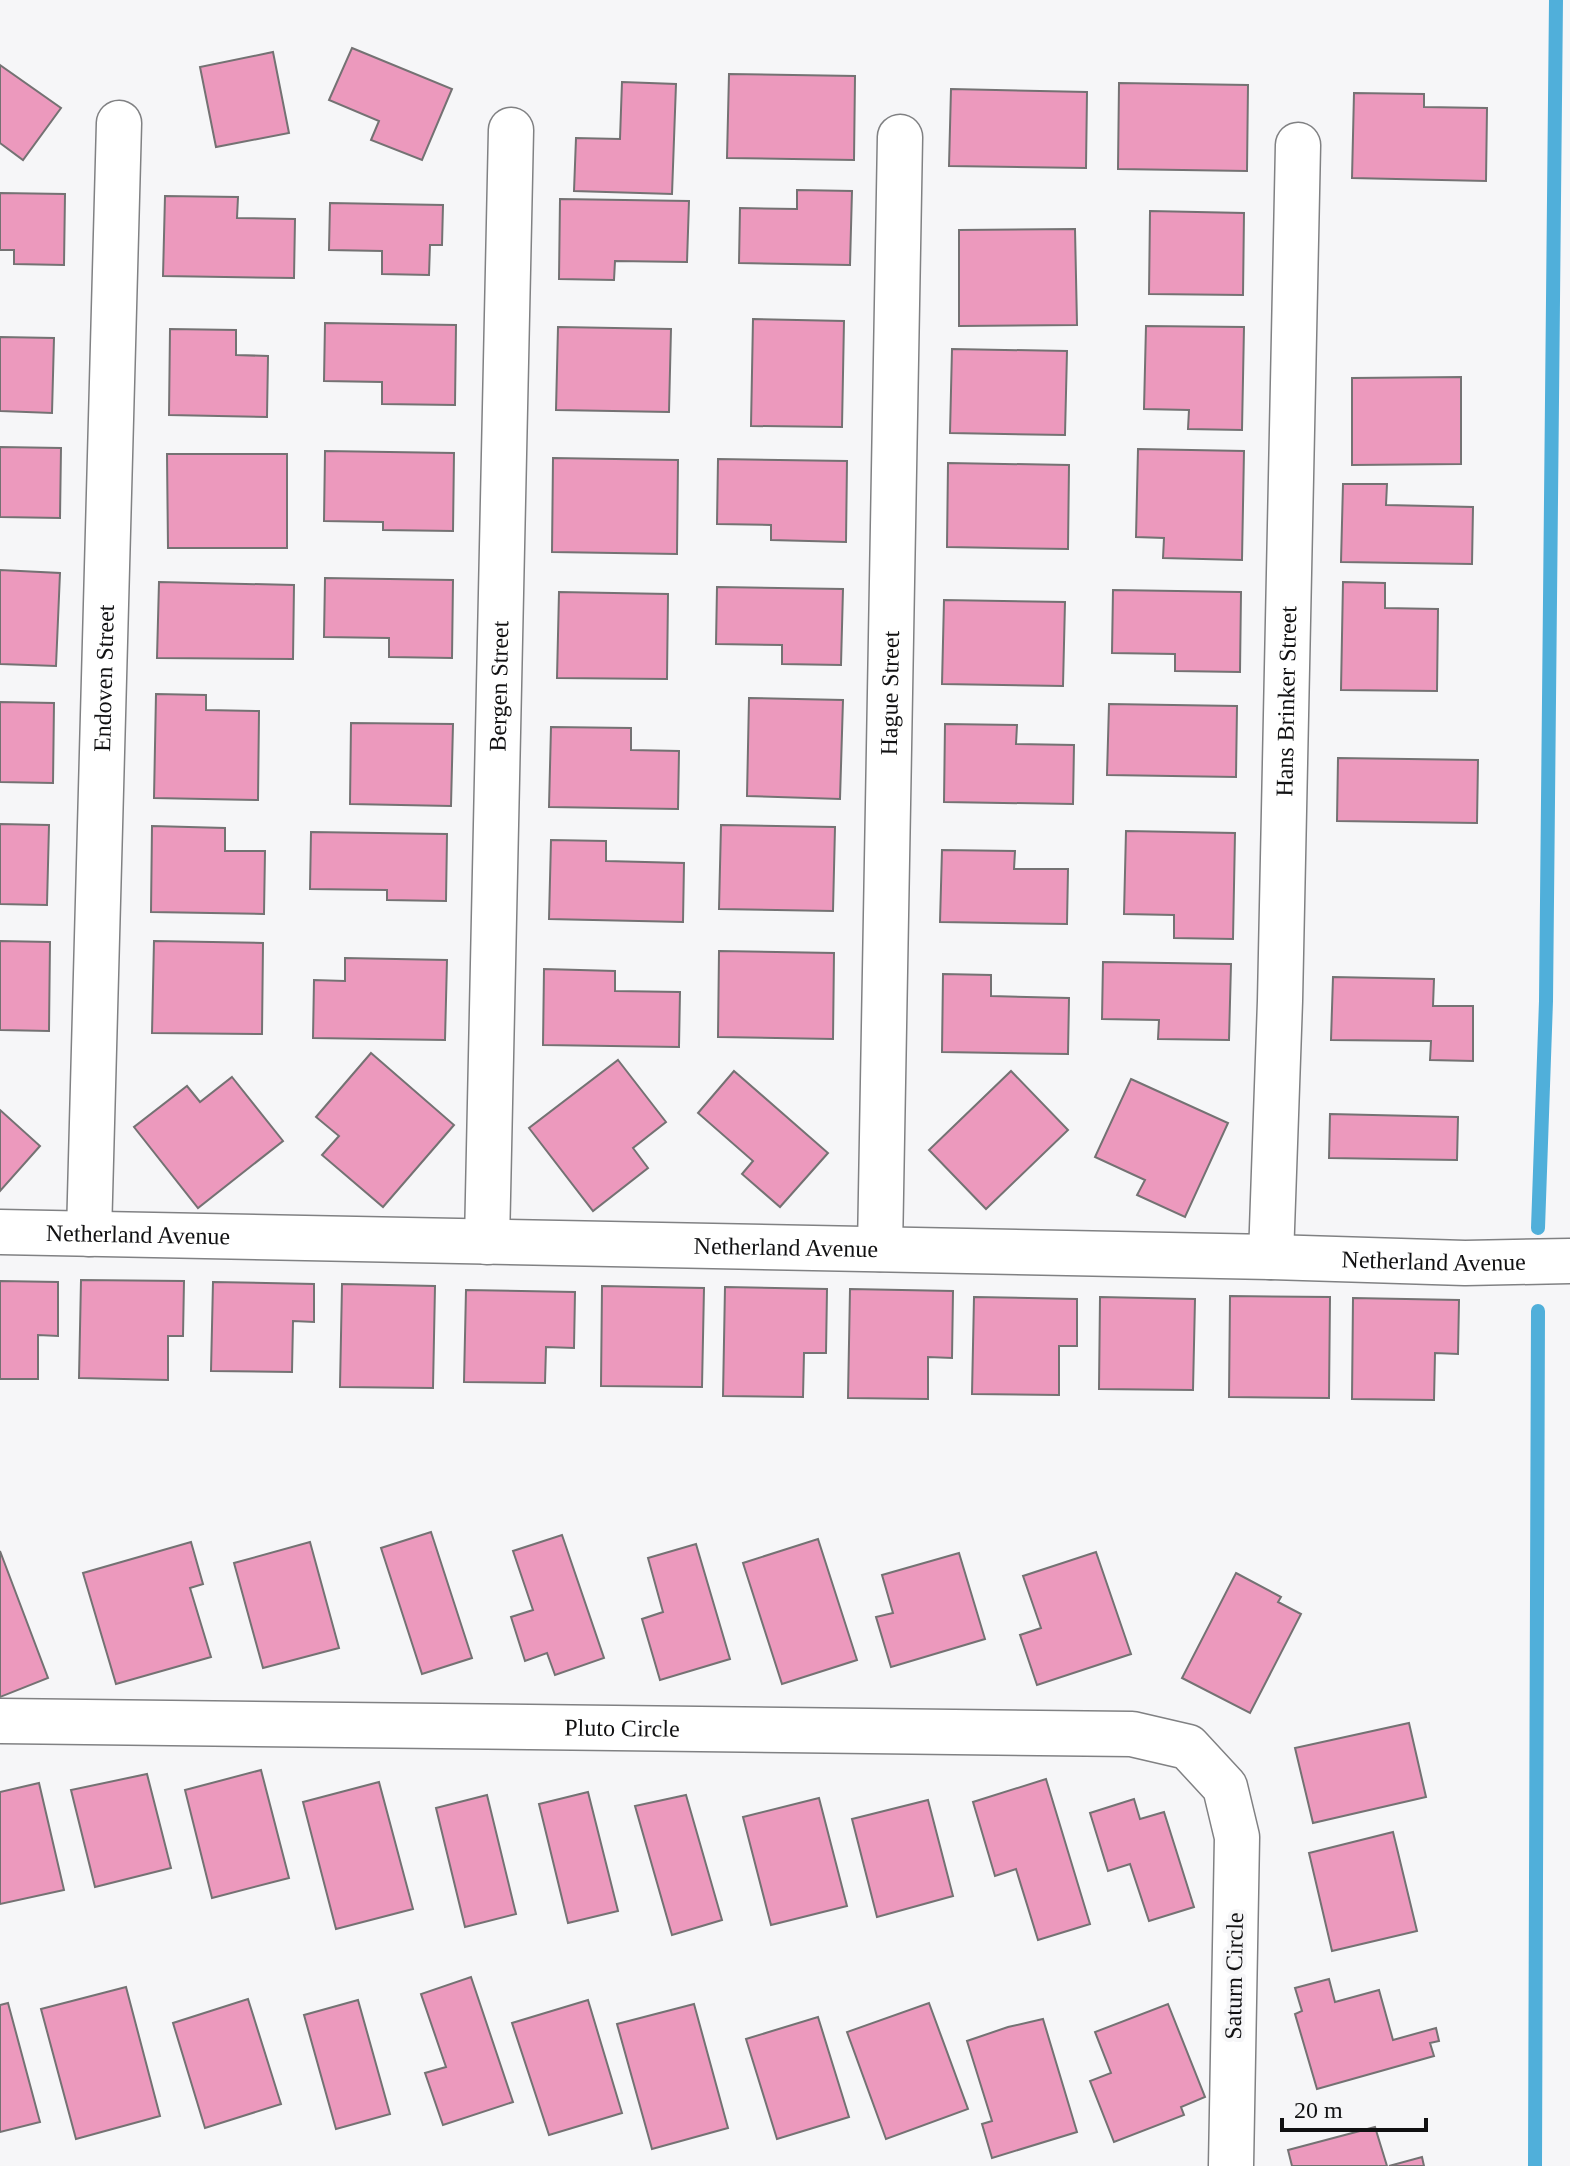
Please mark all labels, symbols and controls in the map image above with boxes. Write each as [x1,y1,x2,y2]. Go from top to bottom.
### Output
street label: Endoven Street [89,604,119,752]
street label: Hans Brinker Street [1271,605,1301,797]
street label: Bergen Street [485,620,513,752]
street label: Hague Street [876,630,904,756]
street label: Netherland Avenue [46,1220,230,1250]
street label: Netherland Avenue [694,1233,878,1262]
street label: Netherland Avenue [1341,1246,1526,1276]
street label: Pluto Circle [564,1714,680,1742]
street label: Saturn Circle [1220,1912,1248,2040]
scale bar [1282,2082,1426,2132]
text: 20 m [1294,2097,1343,2123]

